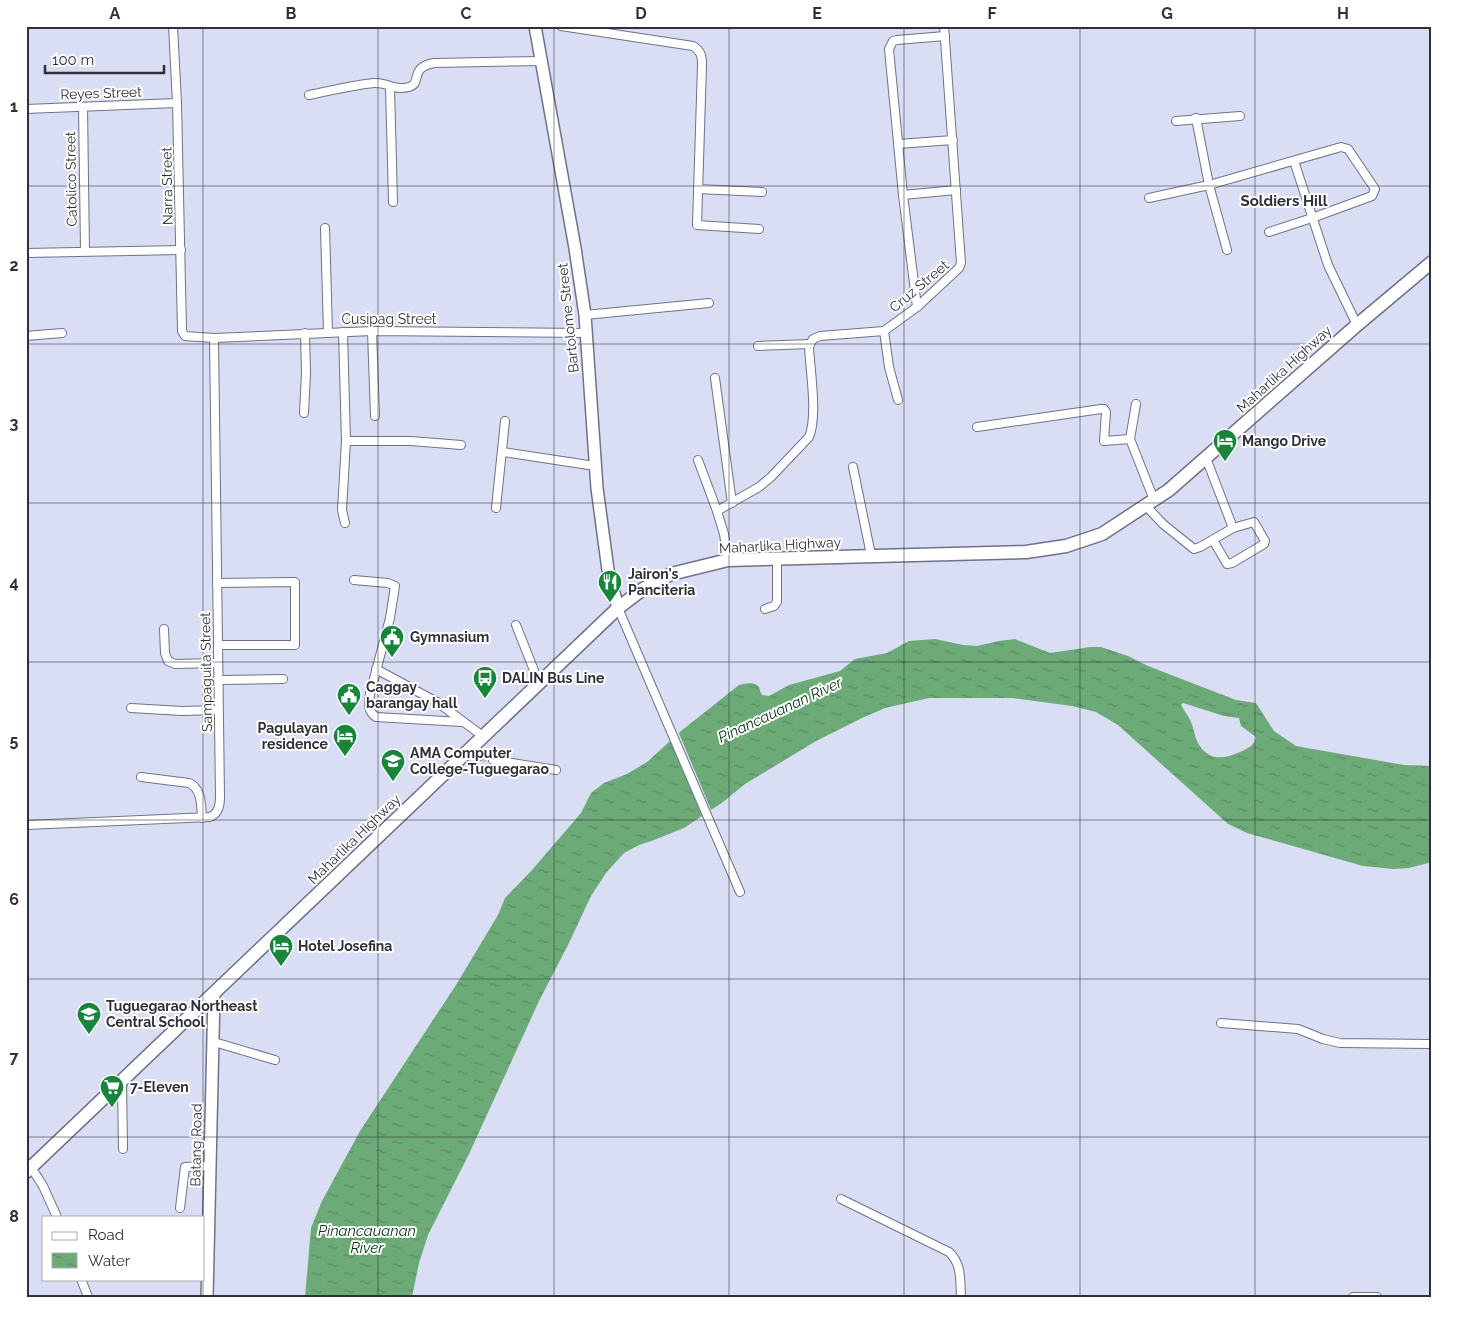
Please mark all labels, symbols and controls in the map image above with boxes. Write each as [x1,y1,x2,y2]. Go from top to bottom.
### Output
text: A [110,4,121,23]
text: B [286,4,297,23]
text: C [461,4,472,23]
text: D [635,4,647,23]
text: E [812,4,822,23]
text: F [987,4,997,23]
text: G [1161,4,1173,23]
text: H [1337,4,1349,23]
scale bar [45,42,164,74]
text: 100 m [52,51,94,69]
street label: Reyes Street [60,84,142,102]
text: 1 [10,97,18,116]
street label: Catolico Street [62,131,80,227]
street label: Narra Street [158,146,176,225]
district label: Soldiers Hill [1241,192,1328,210]
text: 2 [9,256,19,275]
street label: Cruz Street [886,256,952,315]
street label: Bartolome Street [554,262,582,374]
street label: Cusipag Street [341,311,437,327]
street label: Maharlika Highway [1233,322,1335,416]
text: 3 [10,414,19,433]
hotel icon: Mango Drive [1212,428,1238,462]
place label: Mango Drive [1242,433,1327,449]
street label: Maharlika Highway [719,534,842,556]
place label: Jairon's Panciteria [628,566,695,598]
restaurant icon: Jairon's Panciteria [597,569,623,603]
text: 4 [9,573,19,592]
street label: Sampaguita Street [197,612,215,732]
public building icon: Gymnasium [379,624,405,658]
place label: Gymnasium [410,629,489,645]
bus stop icon: DALIN Bus Line [472,665,498,699]
place label: DALIN Bus Line [502,670,605,686]
water label: Pinancauanan River [715,673,846,747]
place label: Caggay barangay hall [366,679,458,711]
public building icon: Caggay barangay hall [336,682,362,716]
place label: Pagulayan residence [258,720,329,752]
hotel icon: Pagulayan residence [332,723,358,757]
text: 5 [10,731,19,750]
place label: AMA Computer College-Tuguegarao [410,745,549,777]
school or university icon: AMA Computer College-Tuguegarao [380,748,406,782]
street label: Maharlika Highway [304,791,404,887]
text: 6 [9,890,19,909]
hotel icon: Hotel Josefina [268,933,294,967]
place label: Hotel Josefina [298,938,392,954]
place label: Tuguegarao Northeast Central School [106,998,258,1030]
school or university icon: Tuguegarao Northeast Central School [76,1001,102,1035]
text: 7 [10,1048,19,1067]
supermarket icon: 7-Eleven [99,1074,125,1108]
place label: 7-Eleven [130,1079,189,1095]
street label: Batang Road [187,1103,205,1187]
text: 8 [9,1207,19,1226]
legend [42,1216,205,1280]
water label: Pinancauanan River [318,1222,416,1257]
text: Road [88,1226,124,1244]
text: Water [88,1252,131,1270]

